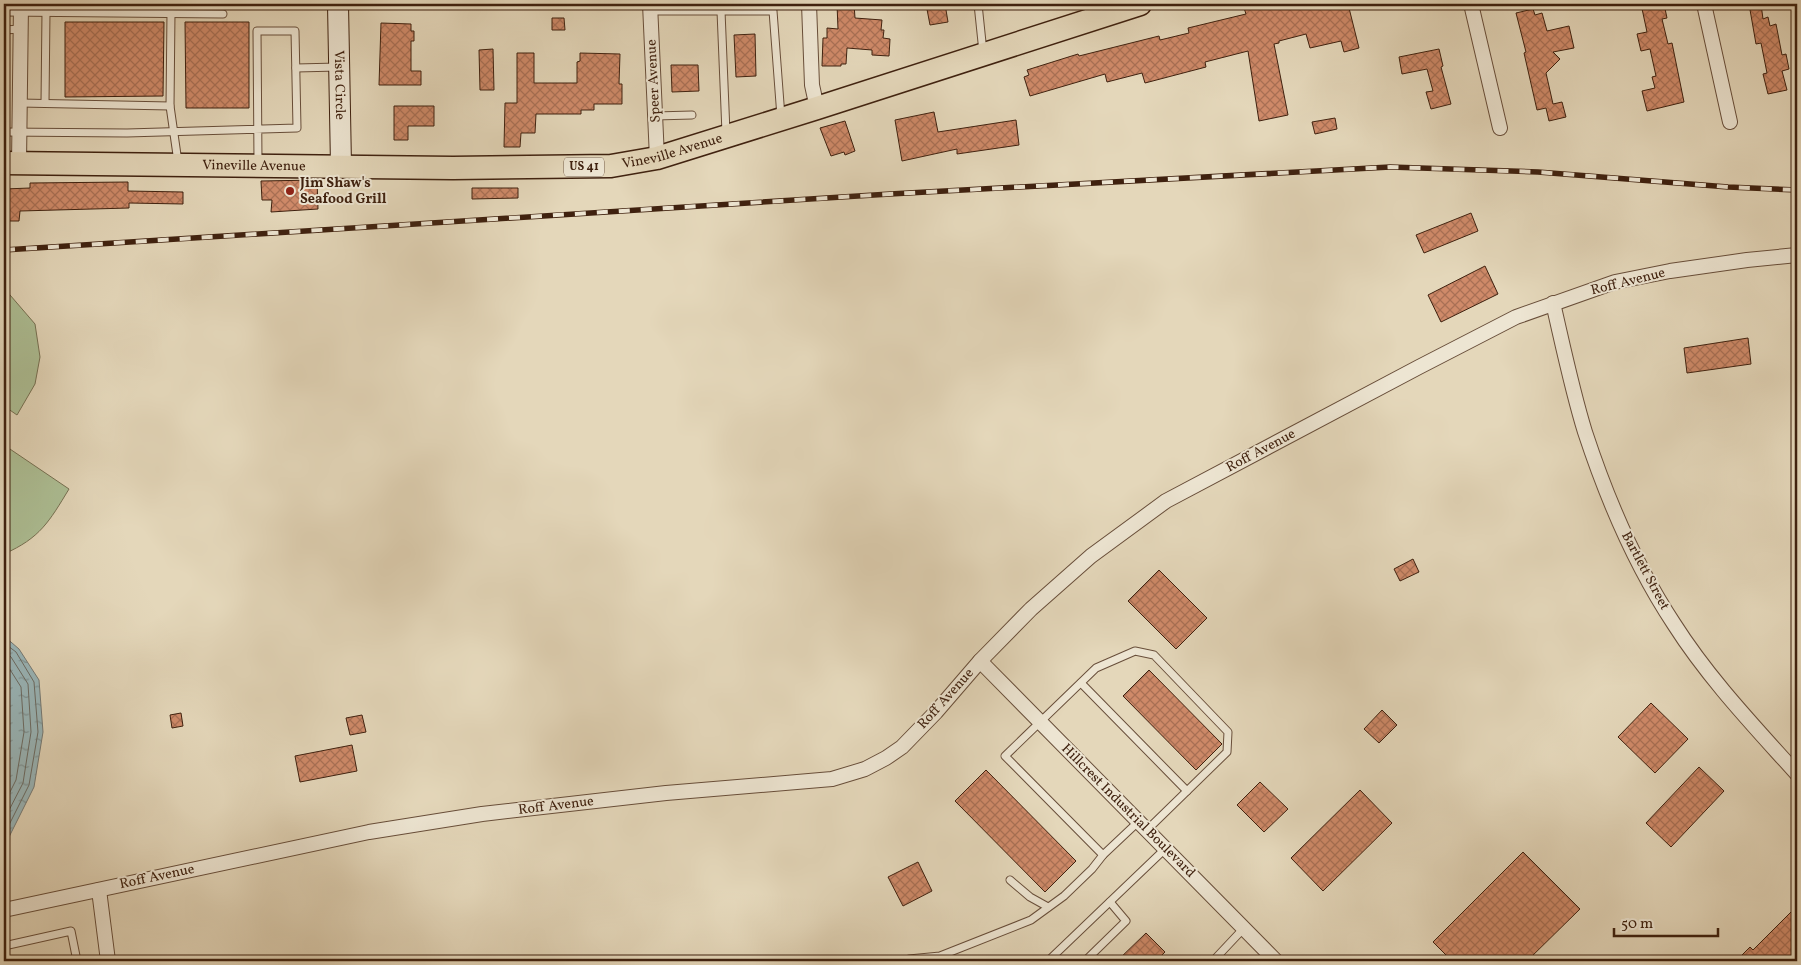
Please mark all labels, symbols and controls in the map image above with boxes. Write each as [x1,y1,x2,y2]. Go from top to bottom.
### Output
street label: Speer Avenue [642,38,666,123]
street label: Vista Circle [329,50,350,120]
street label: Vineville Avenue [621,129,725,173]
street label: Vineville Avenue [202,156,306,176]
road number: US 41 [564,158,604,176]
place label: Jim Shaw's Seafood Grill [299,174,387,209]
marker: Jim Shaw's Seafood Grill [284,185,296,197]
street label: Roff Avenue [1589,263,1668,300]
street label: Roff Avenue [1223,425,1299,477]
street label: Bartlett Street [1616,528,1674,614]
street label: Roff Avenue [913,664,979,734]
street label: Hillcrest Industrial Boulevard [1057,740,1199,882]
street label: Roff Avenue [517,792,595,820]
street label: Roff Avenue [118,860,197,894]
scale bar [1614,905,1717,937]
text: 50 m [1621,914,1653,935]

